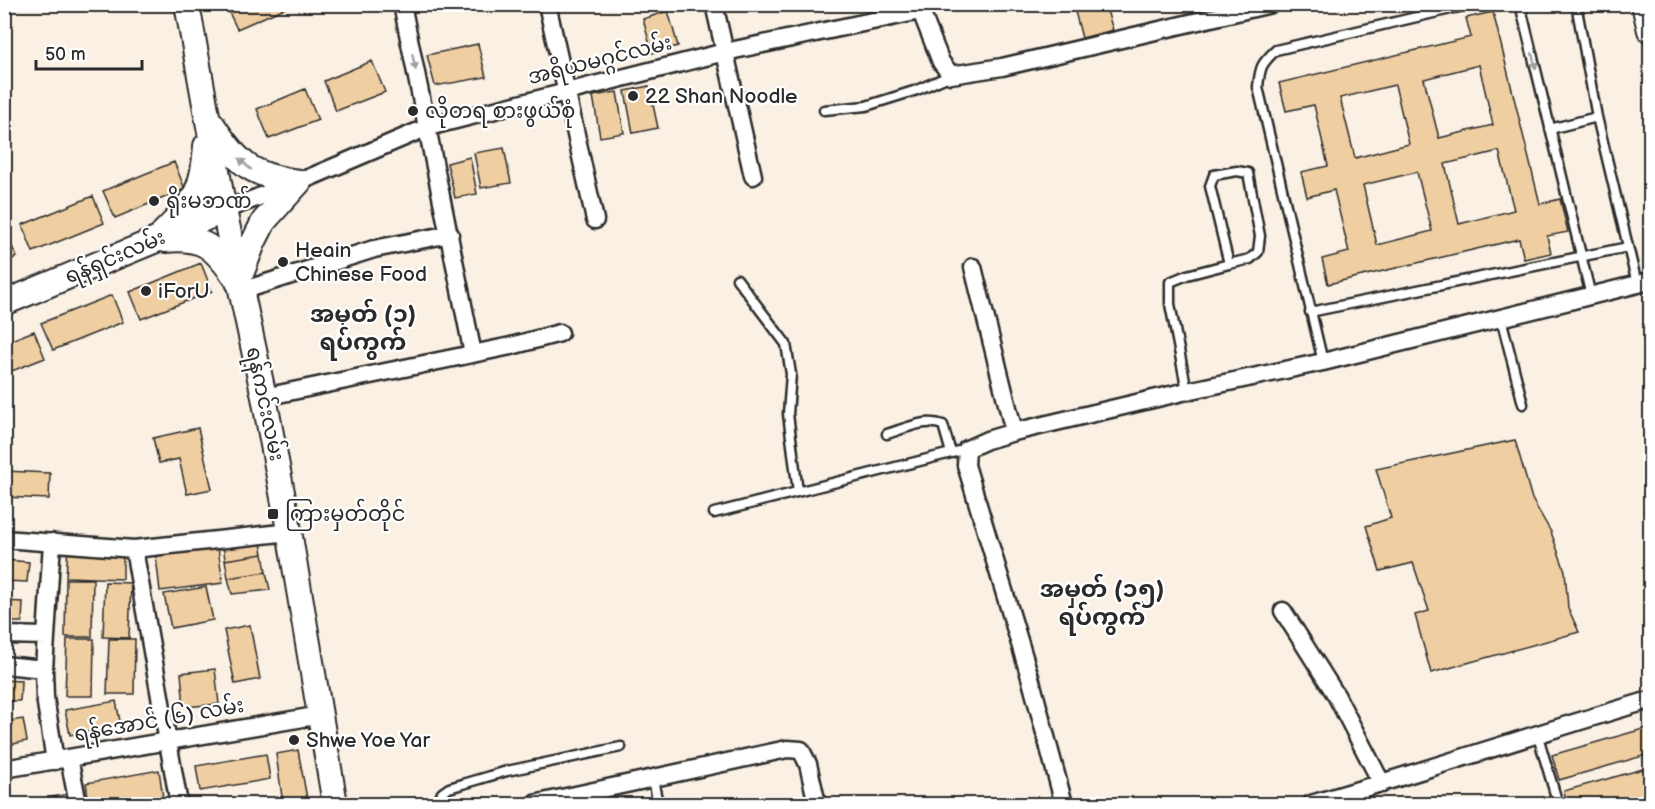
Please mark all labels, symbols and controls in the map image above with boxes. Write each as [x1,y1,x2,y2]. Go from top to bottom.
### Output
street label: အရိယမဂ္ဂင်လမ်း [524,26,676,95]
scale bar [36,33,142,71]
text: 50 m [45,44,86,65]
one-way arrow [410,52,419,71]
one-way arrow [1529,52,1539,71]
place label: 22 Shan Noodle [645,84,797,109]
marker: 22 Shan Noodle [626,89,640,103]
place label: လိုတရ စားဖွယ်စုံ [425,95,575,128]
marker: လိုတရ စားဖွယ်စုံ [406,104,420,118]
one-way arrow [238,158,253,171]
place label: ရိုးမဘဏ် [166,185,252,218]
marker: ရိုးမဘဏ် [147,194,161,208]
street label: ရန်ရှင်းလမ်း [59,221,171,293]
place label: Heain Chinese Food [295,238,427,287]
marker: Heain Chinese Food [276,255,290,269]
place label: iForU [158,279,210,304]
marker: iForU [139,284,153,298]
district label: အမှတ် (၁) ရပ်ကွက် [310,298,416,361]
street label: ရန်ကင်းလမ်း [237,344,293,464]
place label: ကြားမှတ်တိုင် [285,498,405,531]
marker: ကြားမှတ်တိုင် [266,507,280,521]
district label: အမှတ် (၁၅) ရပ်ကွက် [1040,573,1164,636]
street label: ရန်အောင် (၆) လမ်း [71,689,247,751]
place label: Shwe Yoe Yar [306,728,430,753]
marker: Shwe Yoe Yar [287,733,301,747]

